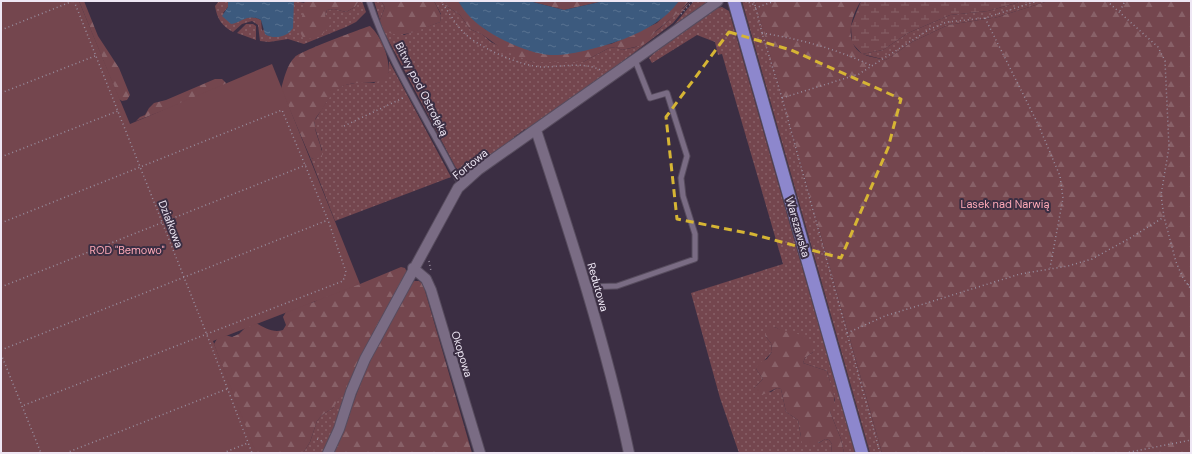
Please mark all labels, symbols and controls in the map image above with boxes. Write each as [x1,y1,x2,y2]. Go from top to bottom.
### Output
street label: Bitwy pod Ostrołęką [392,40,452,138]
street label: Fortowa [450,146,490,182]
street label: Warszawska [783,195,813,259]
park label: Lasek nad Narwią [961,197,1049,211]
street label: Działkowa [156,198,186,250]
park label: ROD "Bemowo" [89,243,165,257]
street label: Redutowa [584,261,612,313]
street label: Okopowa [448,329,476,379]

